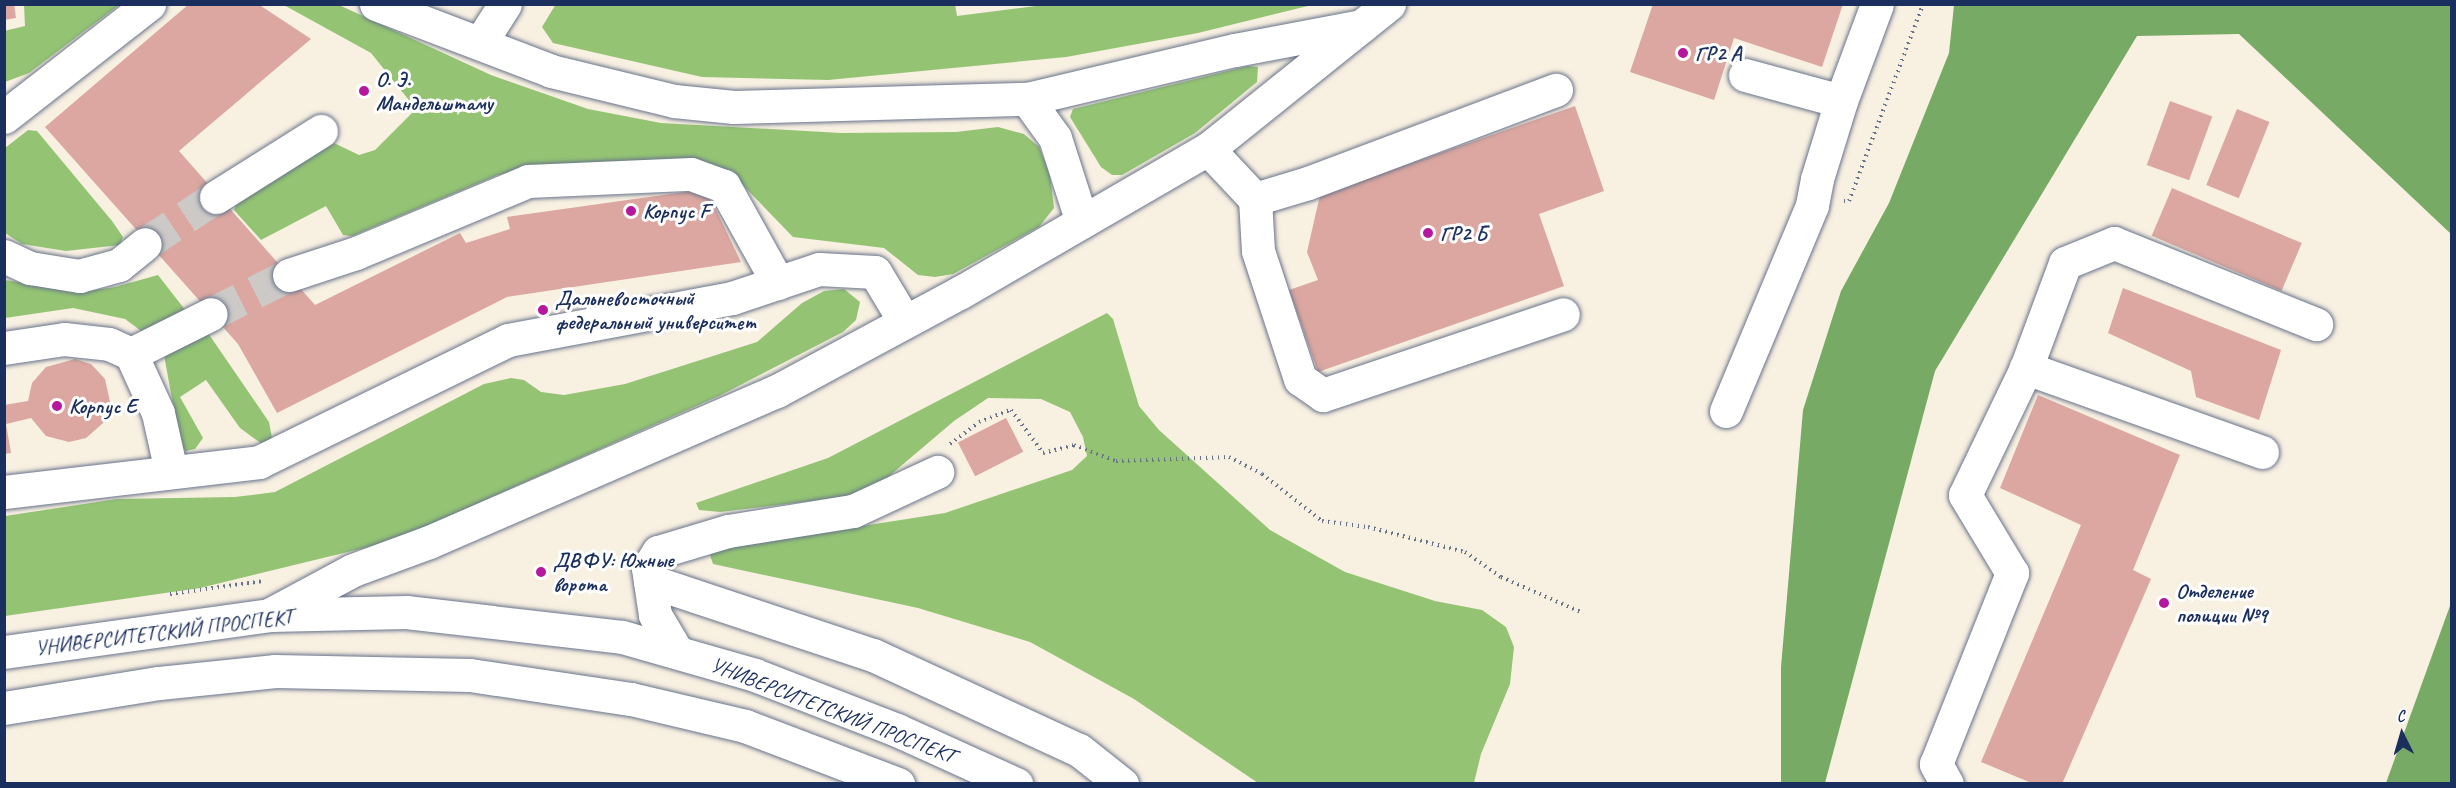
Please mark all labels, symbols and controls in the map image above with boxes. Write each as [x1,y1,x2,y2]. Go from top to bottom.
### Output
place label: ГР2 А [1695,40,1741,66]
marker: ГР2 А [1676,46,1690,60]
place label: О. Э. Мандельштаму [376,66,493,116]
marker: О. Э. Мандельштаму [357,84,371,98]
place label: Корпус F [643,198,709,224]
marker: Корпус F [624,204,638,218]
place label: ГР2 Б [1440,220,1487,246]
marker: ГР2 Б [1421,226,1435,240]
place label: Дальневосточный федеральный университет [555,285,756,335]
marker: Дальневосточный федеральный университет [536,303,550,317]
place label: Корпус E [69,393,137,419]
marker: Корпус E [50,399,64,413]
place label: ДВФУ: Южные ворота [553,547,673,597]
marker: ДВФУ: Южные ворота [534,565,548,579]
place label: Отделение полиции №9 [2176,578,2267,628]
marker: Отделение полиции №9 [2157,596,2171,610]
street label: УНИВЕРСИТЕТСКИЙ ПРОСПЕКТ [34,604,294,660]
street label: УНИВЕРСИТЕТСКИЙ ПРОСПЕКТ [707,652,959,768]
north arrow [2372,704,2432,764]
text: С [2396,706,2405,726]

